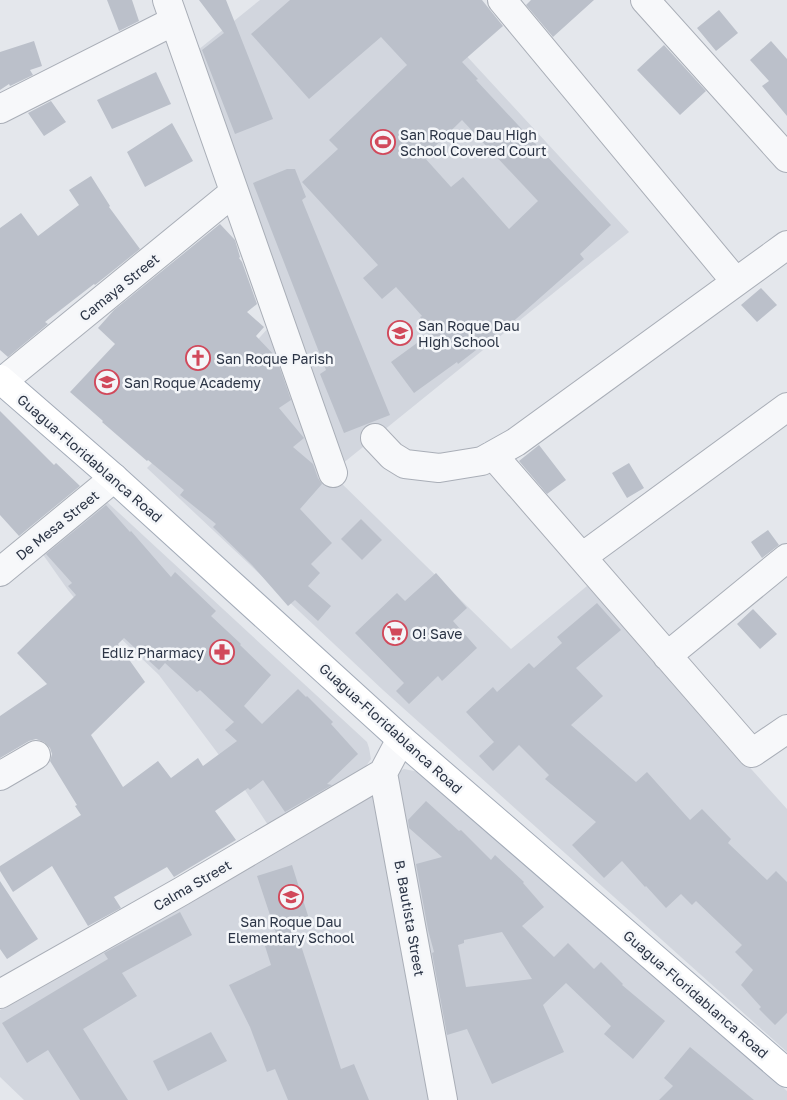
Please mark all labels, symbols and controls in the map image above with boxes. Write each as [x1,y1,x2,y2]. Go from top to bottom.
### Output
place label: San Roque Dau High School Covered Court [400,126,547,159]
sports icon: San Roque Dau High School Covered Court [370,129,396,155]
street label: Camaya Street [76,250,162,324]
place label: San Roque Dau High School [418,317,520,350]
school or university icon: San Roque Dau High School [387,320,413,346]
church icon: San Roque Parish [185,345,211,371]
place label: San Roque Parish [216,350,334,367]
school or university icon: San Roque Academy [94,369,120,395]
place label: San Roque Academy [124,374,261,391]
street label: Guagua-Floridablanca Road [14,390,166,526]
street label: De Mesa Street [12,486,102,564]
supermarket icon: O! Save [382,620,408,646]
place label: O! Save [412,625,462,642]
pharmacy icon: Edliz Pharmacy [209,639,235,665]
place label: Edliz Pharmacy [101,644,204,661]
street label: Guagua-Floridablanca Road [316,659,466,797]
street label: Calma Street [150,856,234,914]
street label: B. Bautista Street [391,858,429,978]
school or university icon: San Roque Dau Elementary School [278,884,304,910]
place label: San Roque Dau Elementary School [227,913,355,946]
street label: Guagua-Floridablanca Road [620,926,772,1062]

